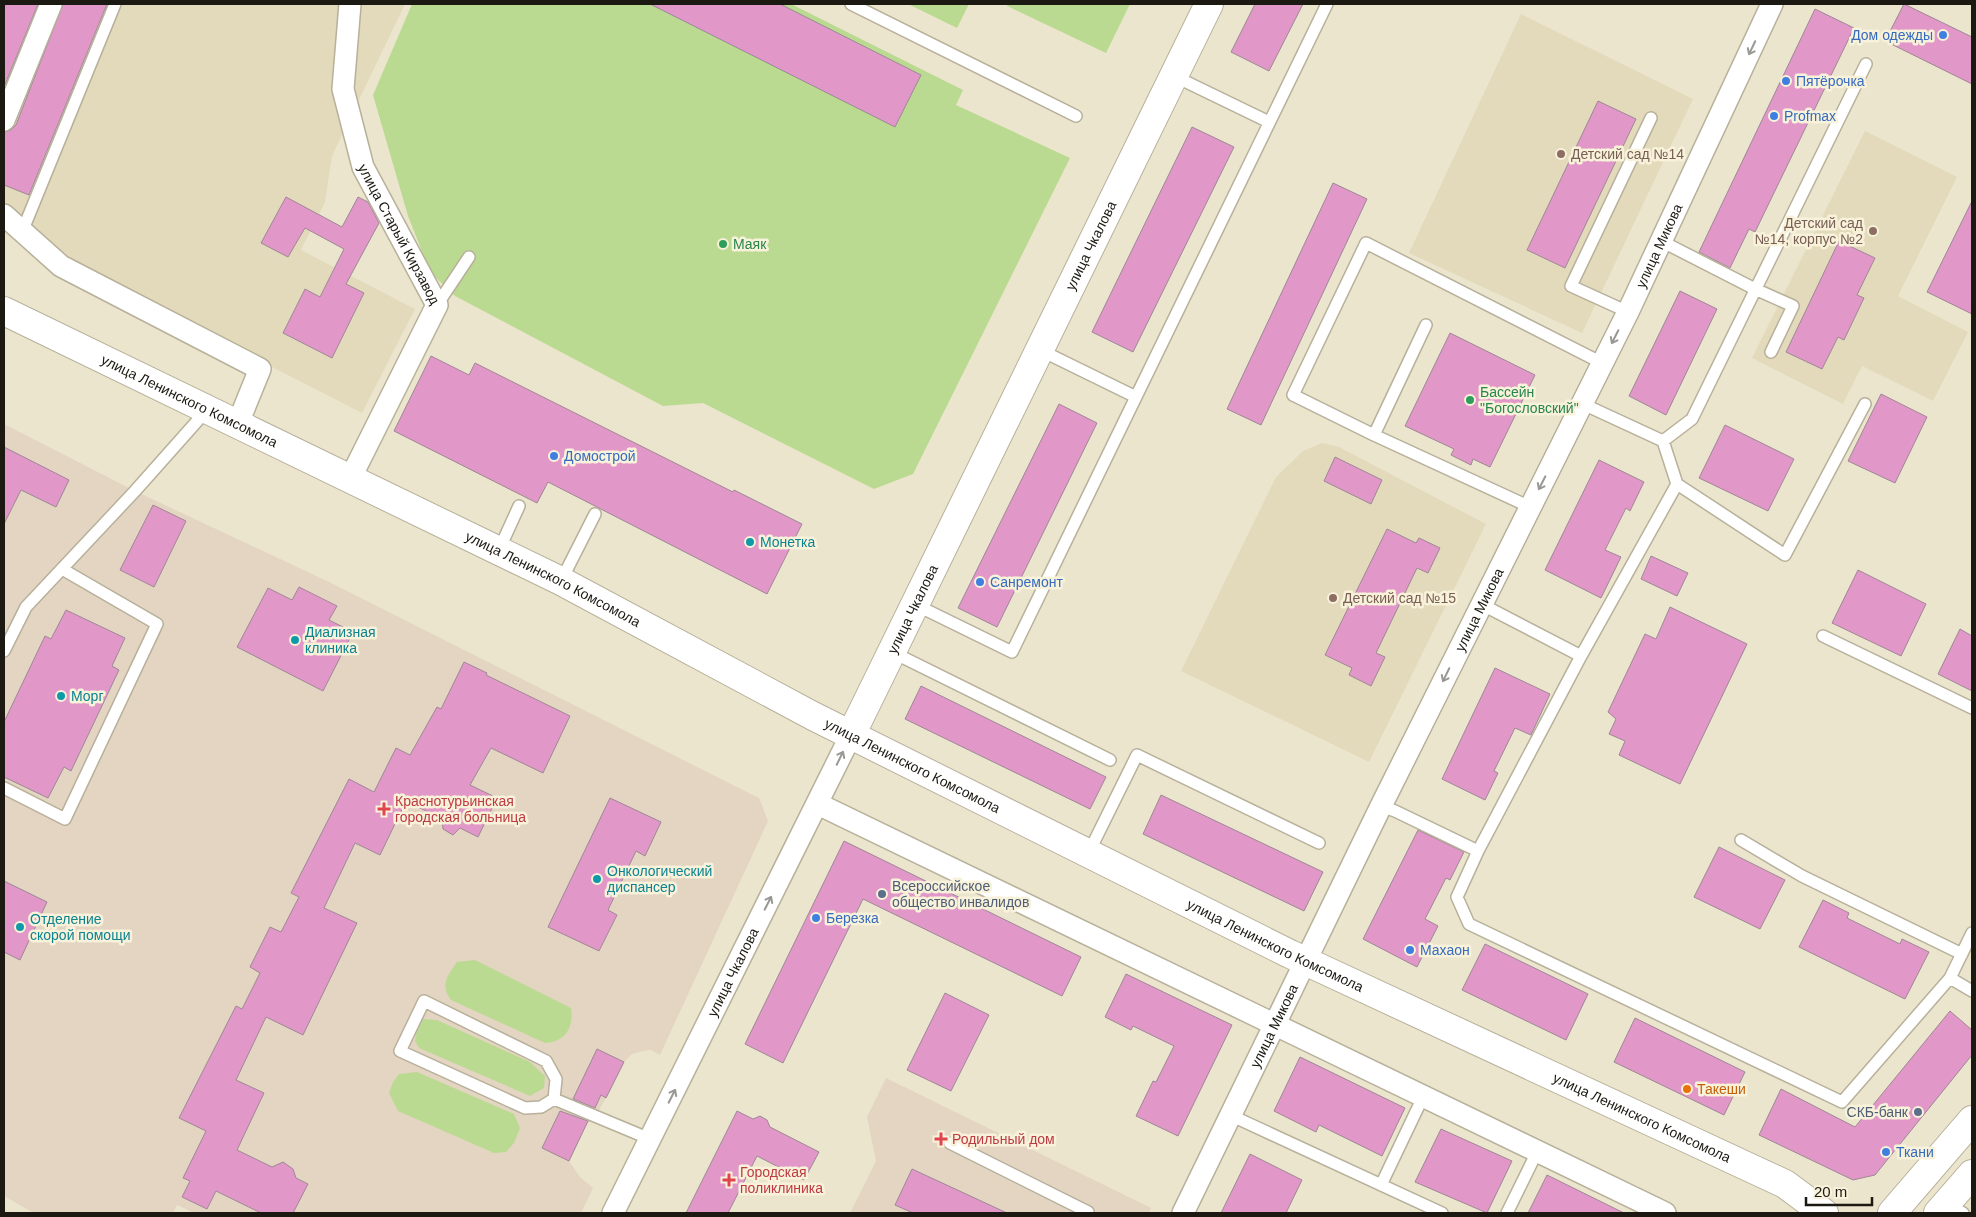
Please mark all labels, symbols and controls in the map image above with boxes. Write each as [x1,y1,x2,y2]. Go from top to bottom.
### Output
place label: Дом одежды [1851,27,1933,43]
marker: Дом одежды [1937,29,1949,41]
one-way arrow [1746,40,1756,55]
place label: Пятёрочка [1796,73,1865,89]
marker: Пятёрочка [1780,75,1792,87]
place label: Profmax [1784,108,1836,124]
marker: Profmax [1768,110,1780,122]
place label: Детский сад №14 [1571,146,1684,162]
marker: Детский сад №14 [1555,148,1567,160]
street label: улица Старый Кирзавод [355,161,443,307]
street label: улица Чкалова [1062,198,1119,293]
street label: улица Микова [1632,201,1686,290]
place label: Детский сад №14, корпус №2 [1755,215,1863,247]
marker: Детский сад №14, корпус №2 [1867,225,1879,237]
place label: Маяк [733,236,767,252]
marker: Маяк [717,238,729,250]
one-way arrow [1610,330,1620,345]
street label: улица Ленинского Комсомола [99,351,280,450]
place label: Бассейн "Богословский" [1480,384,1579,416]
marker: Бассейн "Богословский" [1464,394,1476,406]
place label: Домострой [564,448,636,464]
marker: Домострой [548,450,560,462]
one-way arrow [1537,475,1547,490]
street label: улица Ленинского Комсомола [463,528,643,630]
place label: Монетка [760,534,816,550]
marker: Монетка [744,536,756,548]
street label: улица Чкалова [884,562,941,656]
street label: улица Микова [1452,565,1507,654]
place label: Санремонт [990,574,1064,590]
marker: Санремонт [974,576,986,588]
place label: Детский сад №15 [1343,590,1456,606]
marker: Детский сад №15 [1327,592,1339,604]
place label: Диализная клиника [305,624,376,656]
marker: Диализная клиника [289,634,301,646]
one-way arrow [1441,667,1451,682]
place label: Морг [71,688,104,704]
marker: Морг [55,690,67,702]
street label: улица Ленинского Комсомола [822,715,1003,816]
one-way arrow [836,751,845,766]
place label: Краснотурьинская городская больница [395,793,526,825]
marker: Краснотурьинская городская больница [377,802,391,816]
place label: Онкологический диспансер [607,863,712,895]
marker: Онкологический диспансер [591,873,603,885]
place label: Всероссийское общество инвалидов [892,878,1029,910]
marker: Всероссийское общество инвалидов [876,888,888,900]
one-way arrow [763,896,773,911]
street label: улица Ленинского Комсомола [1184,896,1366,995]
place label: Березка [826,910,879,926]
place label: Отделение скорой помощи [30,911,130,943]
marker: Березка [810,912,822,924]
marker: Отделение скорой помощи [14,921,26,933]
street label: улица Чкалова [704,925,762,1019]
place label: Махаон [1420,942,1470,958]
marker: Махаон [1404,944,1416,956]
street label: улица Микова [1247,981,1301,1070]
street label: улица Ленинского Комсомола [1551,1069,1733,1166]
place label: Такеши [1697,1081,1746,1097]
marker: Такеши [1681,1083,1693,1095]
one-way arrow [668,1089,677,1104]
place label: СКБ-банк [1847,1104,1909,1120]
marker: СКБ-банк [1912,1106,1924,1118]
place label: Родильный дом [952,1131,1055,1147]
marker: Родильный дом [934,1132,948,1146]
place label: Ткани [1896,1144,1934,1160]
marker: Ткани [1880,1146,1892,1158]
place label: Городская поликлиника [740,1164,823,1196]
marker: Городская поликлиника [722,1173,736,1187]
scale bar [1806,1174,1872,1206]
text: 20 m [1814,1183,1847,1200]

